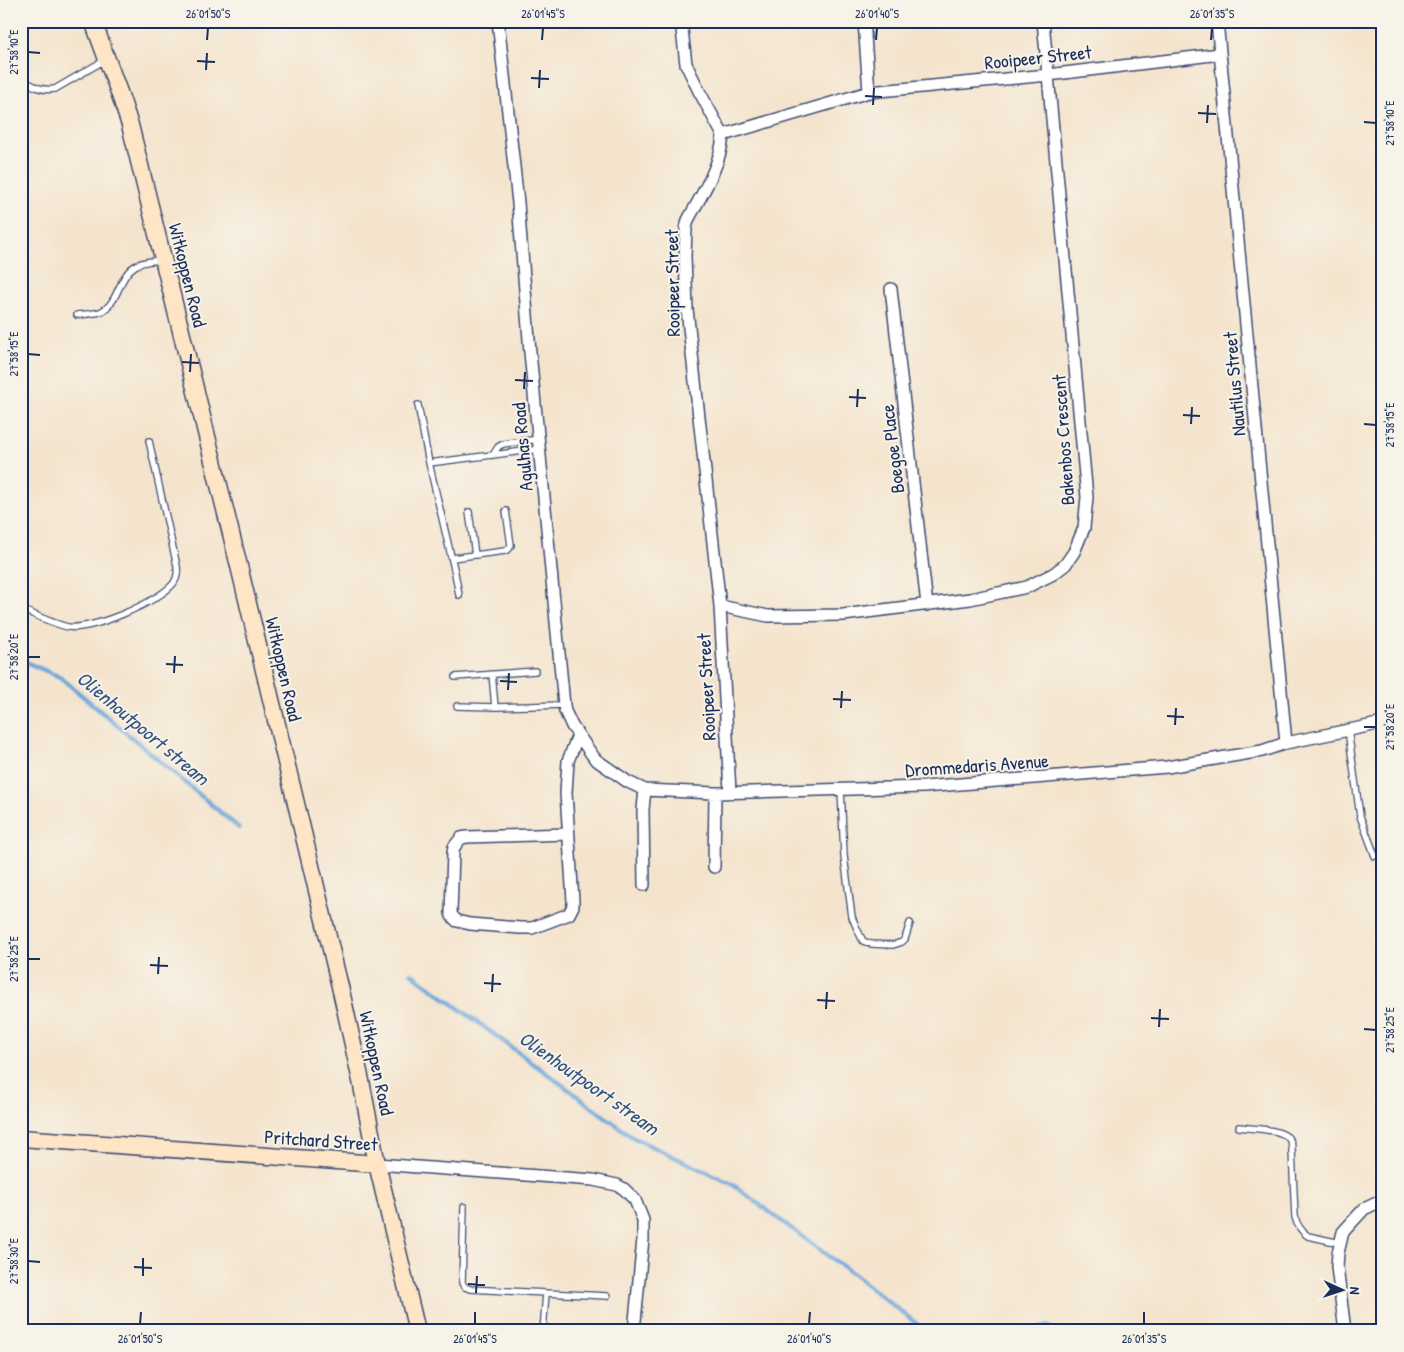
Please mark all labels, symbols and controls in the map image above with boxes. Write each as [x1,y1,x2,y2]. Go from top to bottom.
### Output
text: 26°01'50"S [186,5,231,22]
text: 26°01'45"S [521,5,565,22]
text: 26°01'40"S [855,5,899,22]
text: 26°01'35"S [1190,5,1235,22]
text: 27°58'10"E [5,29,22,75]
street label: Rooipeer Street [983,38,1093,76]
text: 27°58'10"E [1381,100,1398,146]
street label: Witkoppen Road [163,220,214,330]
street label: Rooipeer Street [658,229,686,337]
street label: Nautilus Street [1216,330,1252,437]
text: 27°58'15"E [5,331,22,376]
street label: Bakenbos Crescent [1045,373,1081,506]
street label: Agulhas Road [505,401,539,492]
text: 27°58'15"E [1381,402,1398,447]
street label: Boegoe Place [874,403,910,495]
street label: Witkoppen Road [259,614,309,724]
street label: Rooipeer Street [690,632,722,741]
text: 27°58'20"E [5,633,22,680]
water label: Olienhoutpoort stream [71,664,216,793]
text: 27°58'20"E [1381,703,1398,750]
street label: Drommedaris Avenue [904,747,1050,783]
text: 27°58'25"E [5,935,22,982]
text: 27°58'25"E [1381,1006,1398,1053]
street label: Witkoppen Road [353,1008,401,1118]
water label: Olienhoutpoort stream [513,1024,666,1143]
street label: Pritchard Street [264,1123,379,1157]
text: 27°58'30"E [5,1237,22,1284]
north arrow [1316,1264,1366,1314]
text: N [1346,1286,1365,1295]
text: 26°01'50"S [118,1330,163,1347]
text: 26°01'45"S [453,1330,497,1347]
text: 26°01'40"S [787,1330,831,1347]
text: 26°01'35"S [1122,1330,1167,1347]

